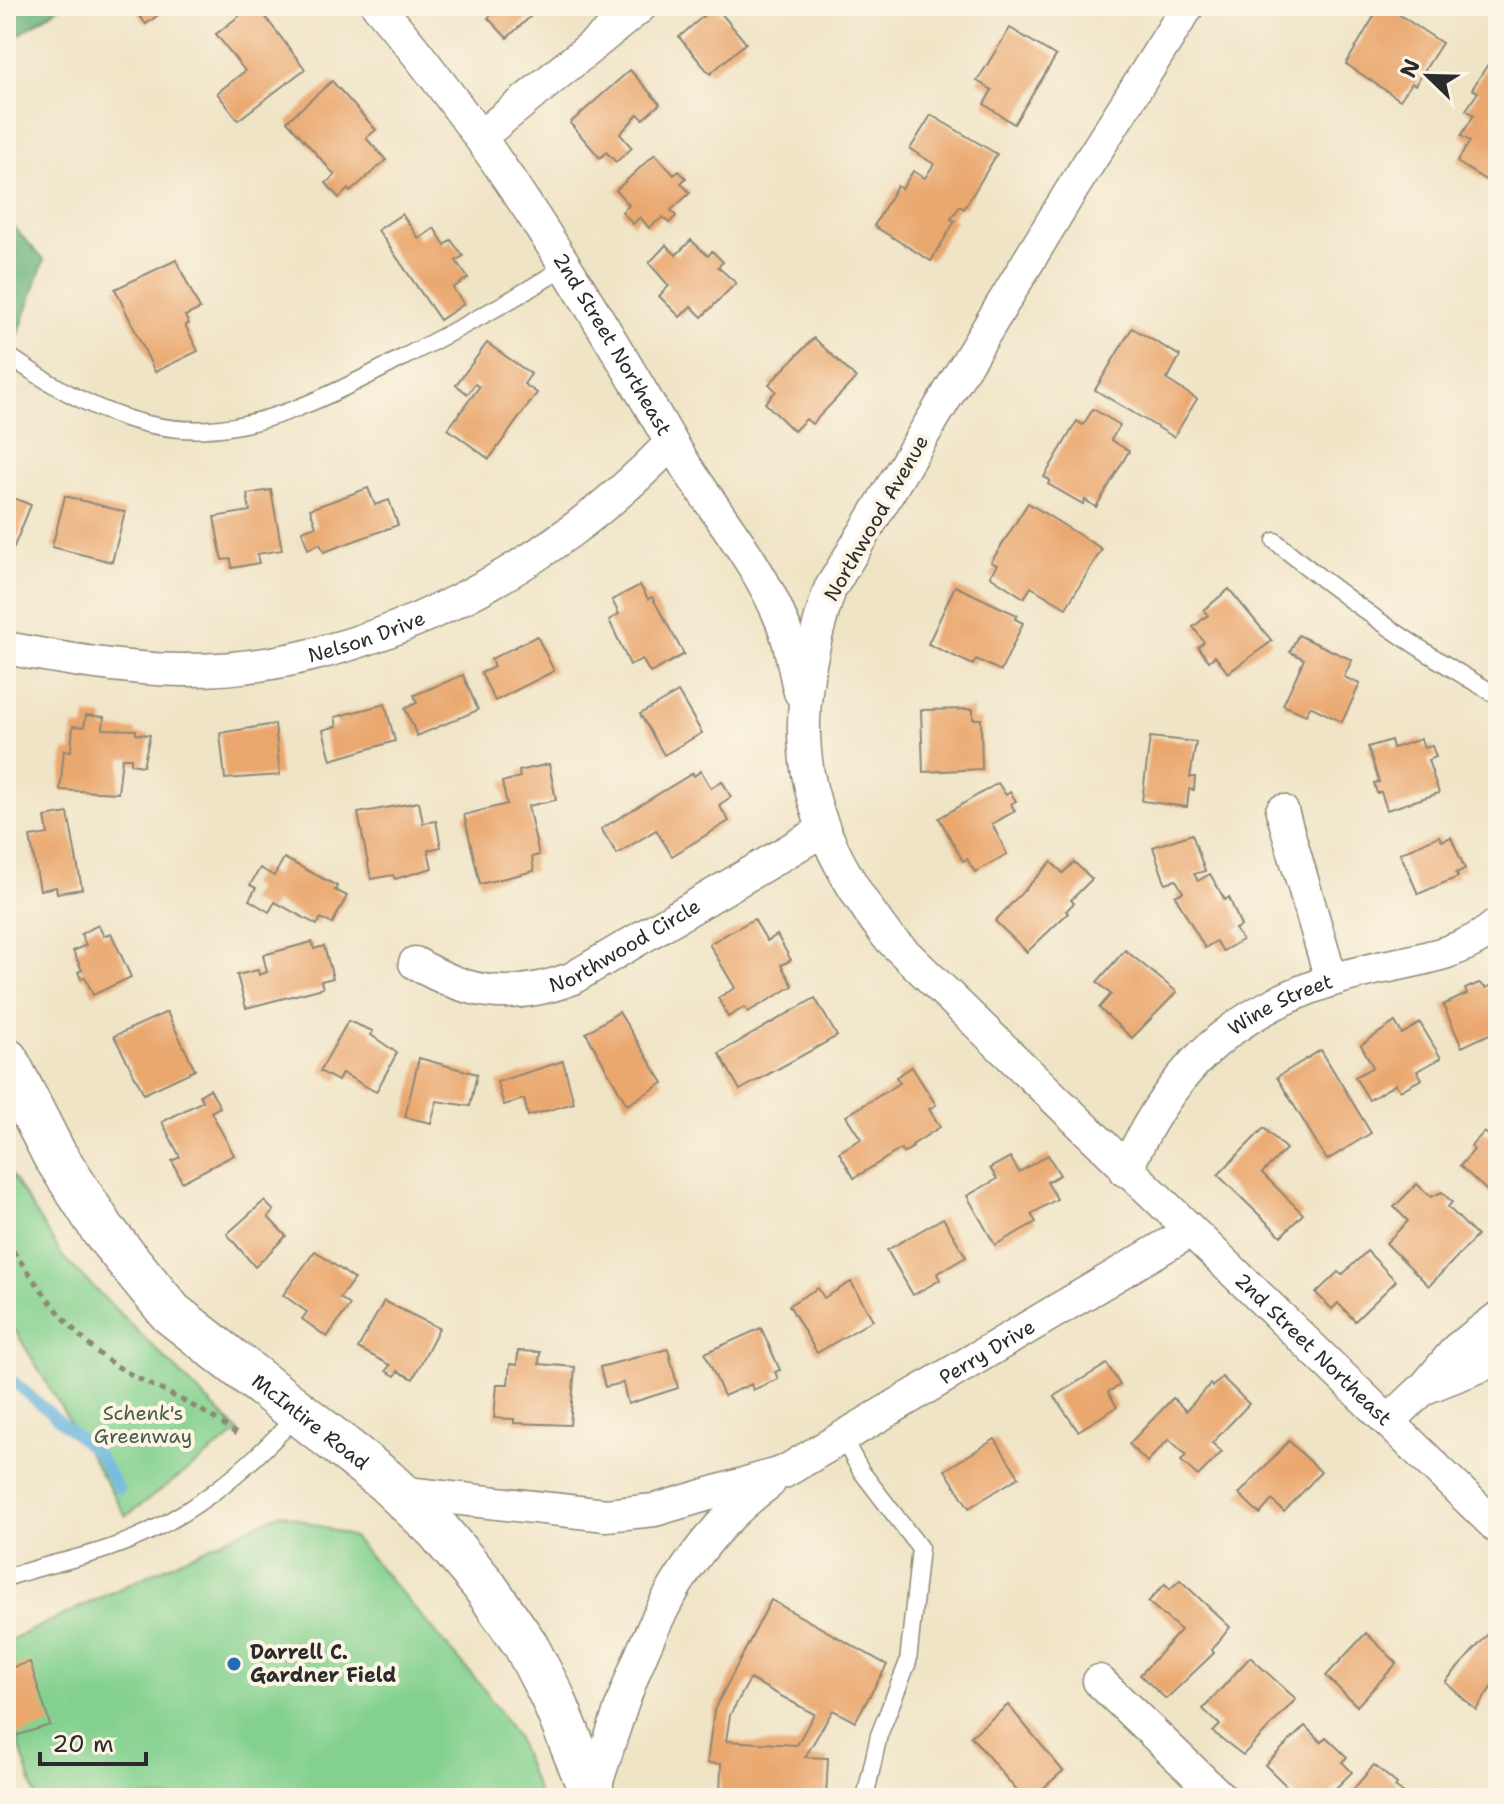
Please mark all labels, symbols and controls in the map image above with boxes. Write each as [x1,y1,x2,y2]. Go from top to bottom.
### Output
north arrow [1388,36,1468,116]
text: N [1393,55,1427,82]
street label: 2nd Street Northeast [547,248,677,440]
street label: Northwood Avenue [818,430,934,606]
street label: Nelson Drive [305,605,429,668]
street label: Northwood Circle [546,893,705,998]
street label: Wine Street [1223,968,1336,1041]
street label: 2nd Street Northeast [1229,1267,1397,1431]
street label: Perry Drive [934,1313,1040,1390]
street label: McIntire Road [246,1368,374,1476]
park label: Schenk's Greenway [94,1400,192,1449]
place label: Darrell C. Gardner Field [250,1639,396,1688]
marker: Darrell C. Gardner Field [225,1655,243,1673]
scale bar [40,1716,146,1766]
text: 20 m [52,1728,114,1760]

